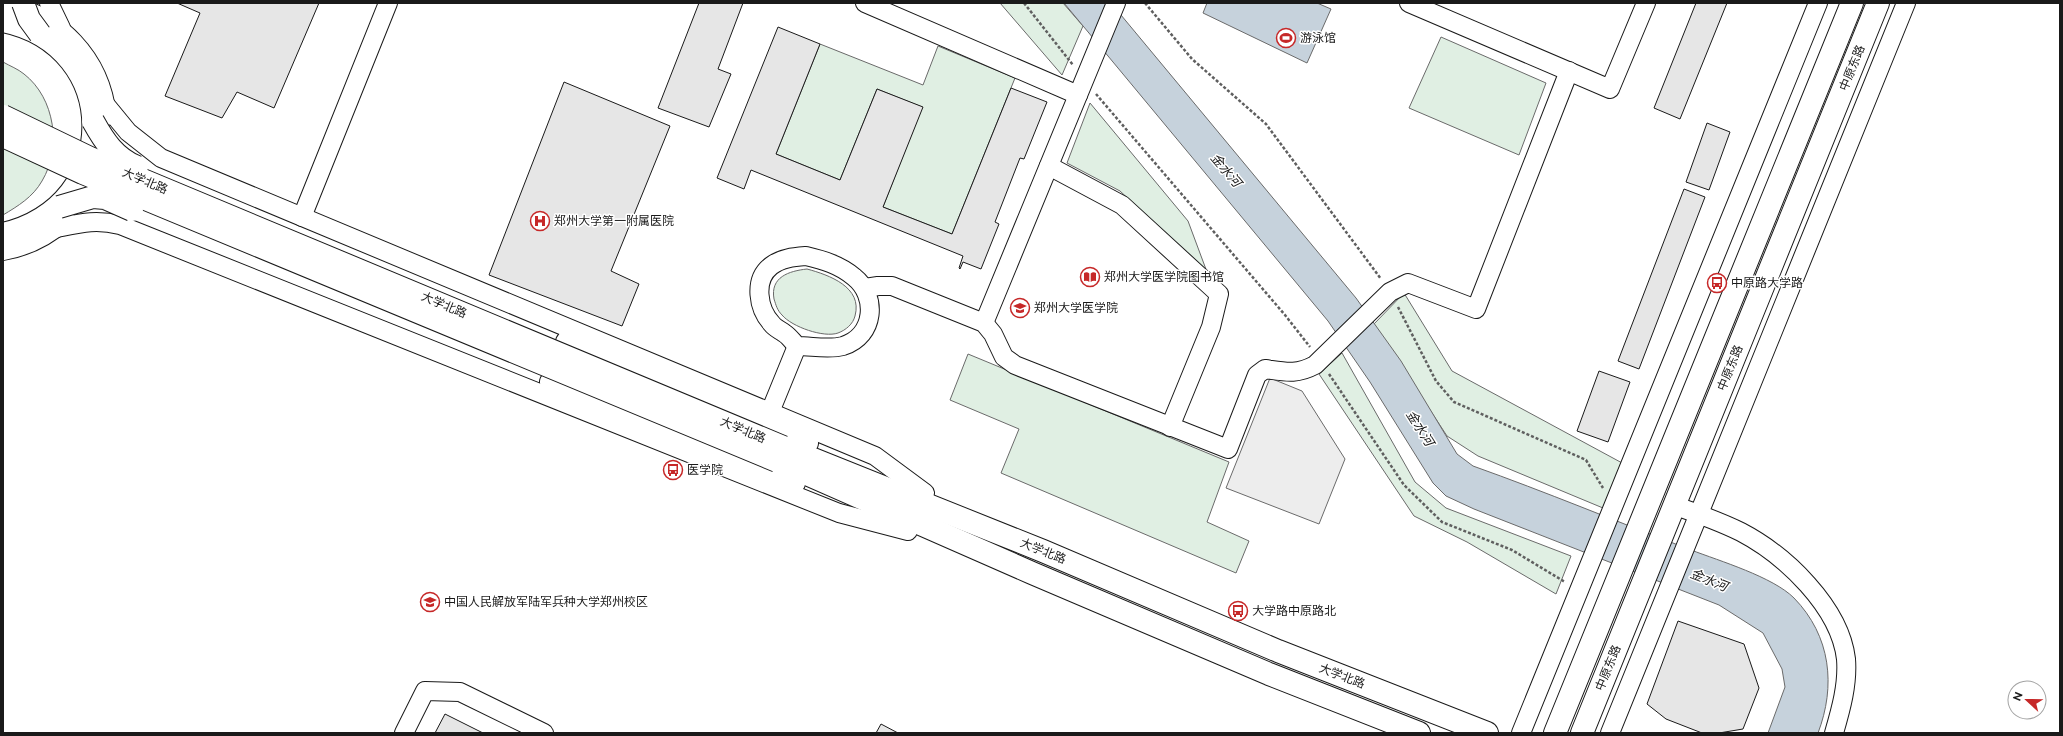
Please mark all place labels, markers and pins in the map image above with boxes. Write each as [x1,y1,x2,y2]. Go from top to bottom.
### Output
sports icon: 游泳馆 [1275,27,1297,49]
place label: 游泳馆 [1300,31,1336,45]
hospital icon: 郑州大学第一附属医院 [529,210,551,232]
place label: 郑州大学第一附属医院 [554,214,674,228]
library icon: 郑州大学医学院图书馆 [1079,266,1101,288]
place label: 郑州大学医学院图书馆 [1104,270,1224,284]
bus stop icon: 中原路大学路 [1706,272,1728,294]
place label: 中原路大学路 [1731,276,1803,290]
school or university icon: 郑州大学医学院 [1009,297,1031,319]
place label: 郑州大学医学院 [1034,301,1118,315]
bus stop icon: 医学院 [662,459,684,481]
place label: 医学院 [687,463,723,477]
school or university icon: 中国人民解放军陆军兵种大学郑州校区 [419,591,441,613]
place label: 中国人民解放军陆军兵种大学郑州校区 [444,595,648,609]
bus stop icon: 大学路中原路北 [1227,600,1249,622]
place label: 大学路中原路北 [1252,604,1336,618]

